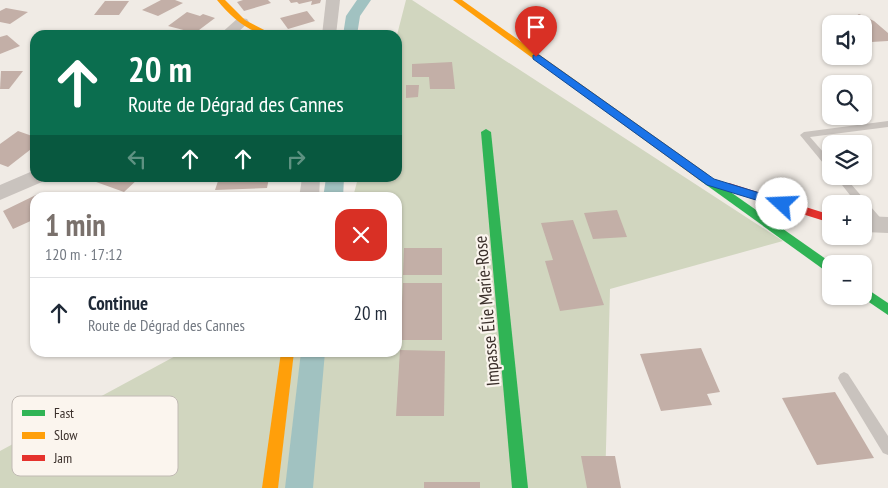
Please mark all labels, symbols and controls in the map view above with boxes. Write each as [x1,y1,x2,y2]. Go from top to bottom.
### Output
pin [515,6,557,57]
icon: arrive [522,13,550,41]
map controls [822,15,872,305]
button: sound [822,15,872,65]
text: 20 m [128,46,192,92]
icon: ahead [45,50,110,115]
button: search [822,75,872,125]
text: Route de Dégrad des Cannes [128,90,344,118]
button: layers [822,135,872,185]
icon: left [123,145,151,173]
icon: ahead [176,145,204,173]
icon: ahead [229,145,257,173]
icon: right [282,145,310,173]
position arrow [755,177,807,229]
button: + [822,195,872,245]
text: 1 min [45,205,106,244]
button: close [335,209,387,261]
street label: Impasse Élie Marie-Rose [468,235,505,387]
text: 120 m · 17:12 [45,244,123,264]
button: − [822,255,872,305]
text: Continue [88,291,148,315]
icon: ahead [45,299,73,327]
text: 20 m [354,301,387,325]
text: Route de Dégrad des Cannes [88,315,245,335]
legend [12,396,178,476]
text: Fast [54,404,74,422]
text: Slow [54,426,78,444]
text: Jam [53,449,72,467]

